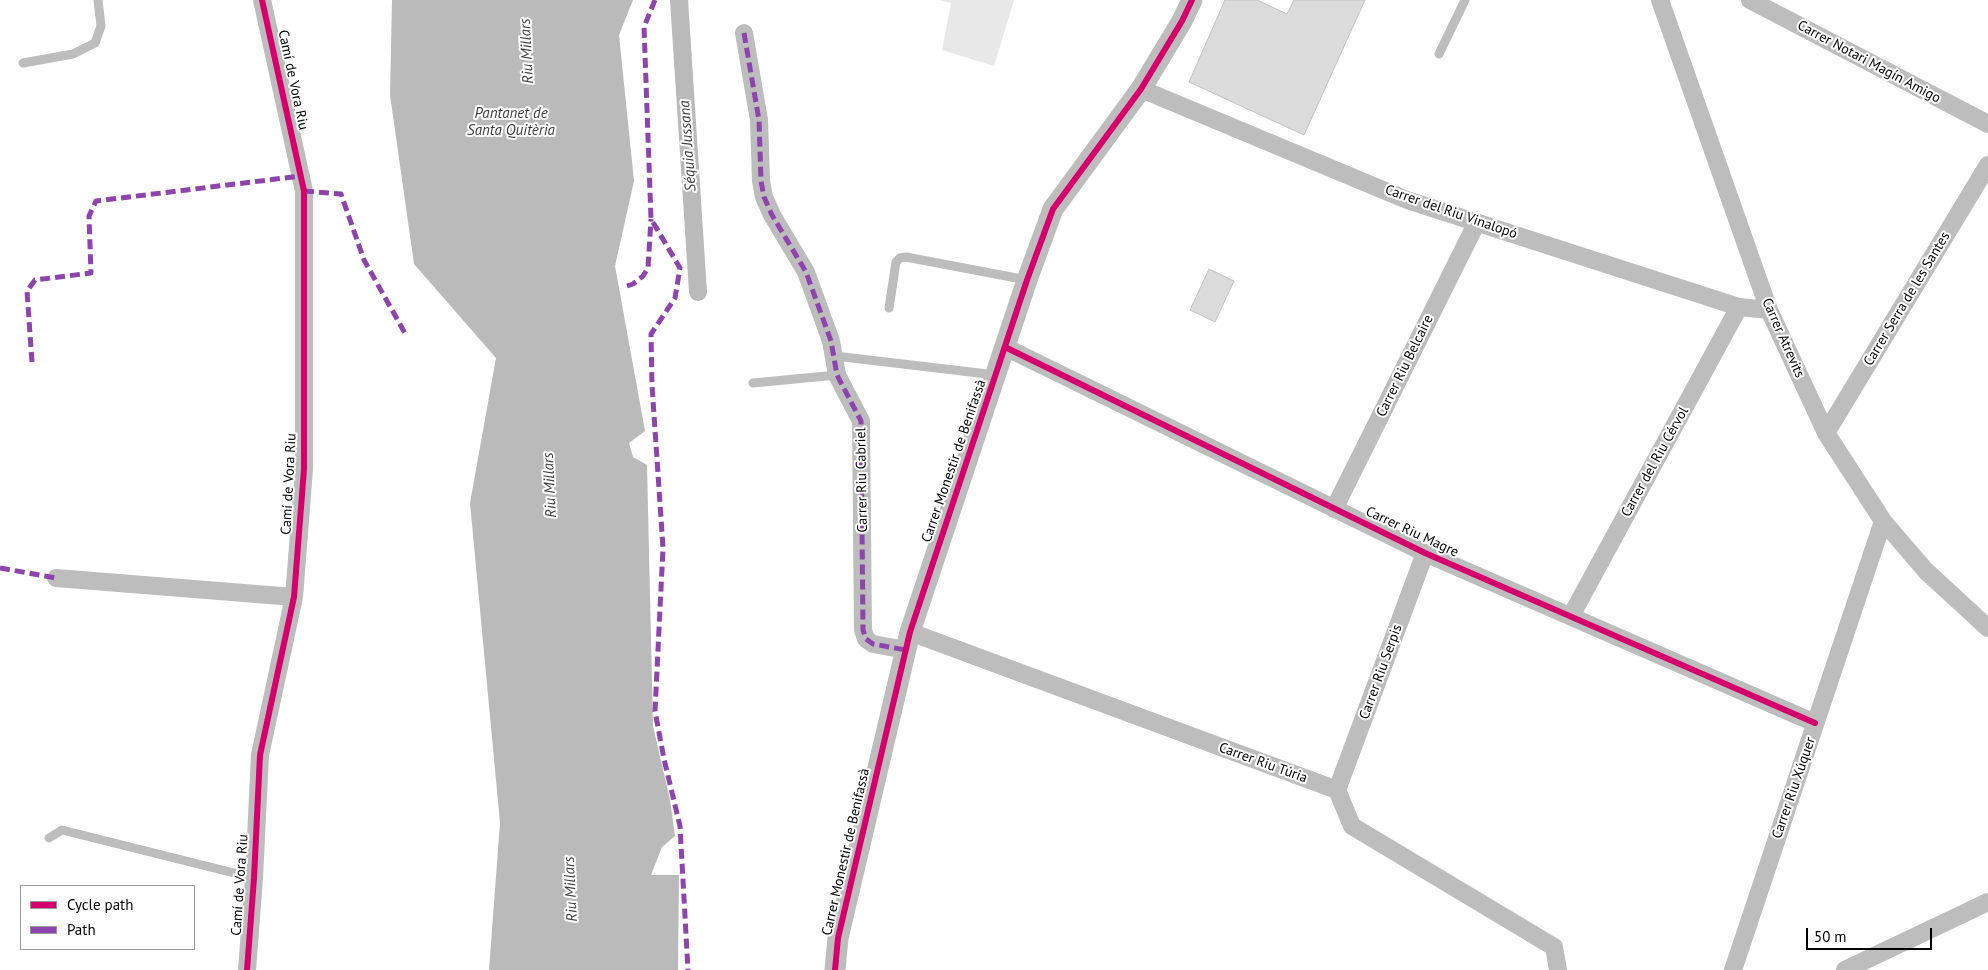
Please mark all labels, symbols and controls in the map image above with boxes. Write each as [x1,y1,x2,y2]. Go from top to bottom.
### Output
street label: Carrer Notari Magín Amigo [1795,17,1943,107]
water label: Riu Millars [516,18,538,84]
street label: Camí de Vora Riu [274,29,312,131]
water label: Séquia Jussana [676,100,700,192]
water label: Pantanet de Santa Quitèria [467,105,555,140]
street label: Carrer del Riu Vinalopó [1383,181,1519,243]
street label: Carrer Serra de les Santes [1860,229,1954,369]
street label: Carrer Atrevits [1758,296,1808,380]
street label: Carrer Riu Belcaire [1373,312,1437,420]
street label: Carrer Monestir de Benifassà [918,377,990,545]
street label: Carrer del Riu Cérvol [1618,404,1692,520]
street label: Carrer Riu Cabriel [853,427,871,533]
street label: Camí de Vora Riu [278,433,300,535]
water label: Riu Millars [539,452,561,518]
street label: Carrer Riu Magre [1363,503,1461,561]
street label: Carrer Riu Serpis [1356,622,1406,722]
street label: Carrer Riu Xúquer [1769,735,1819,841]
street label: Carrer Riu Túria [1216,739,1310,787]
street label: Carrer Monestir de Benifassà [819,767,873,937]
street label: Camí de Vora Riu [228,834,252,936]
water label: Riu Millars [560,856,582,922]
legend [20,885,195,950]
text: Cycle path [67,895,133,914]
scale bar [1808,918,1934,950]
text: Path [67,920,96,939]
text: 50 m [1814,927,1847,946]

